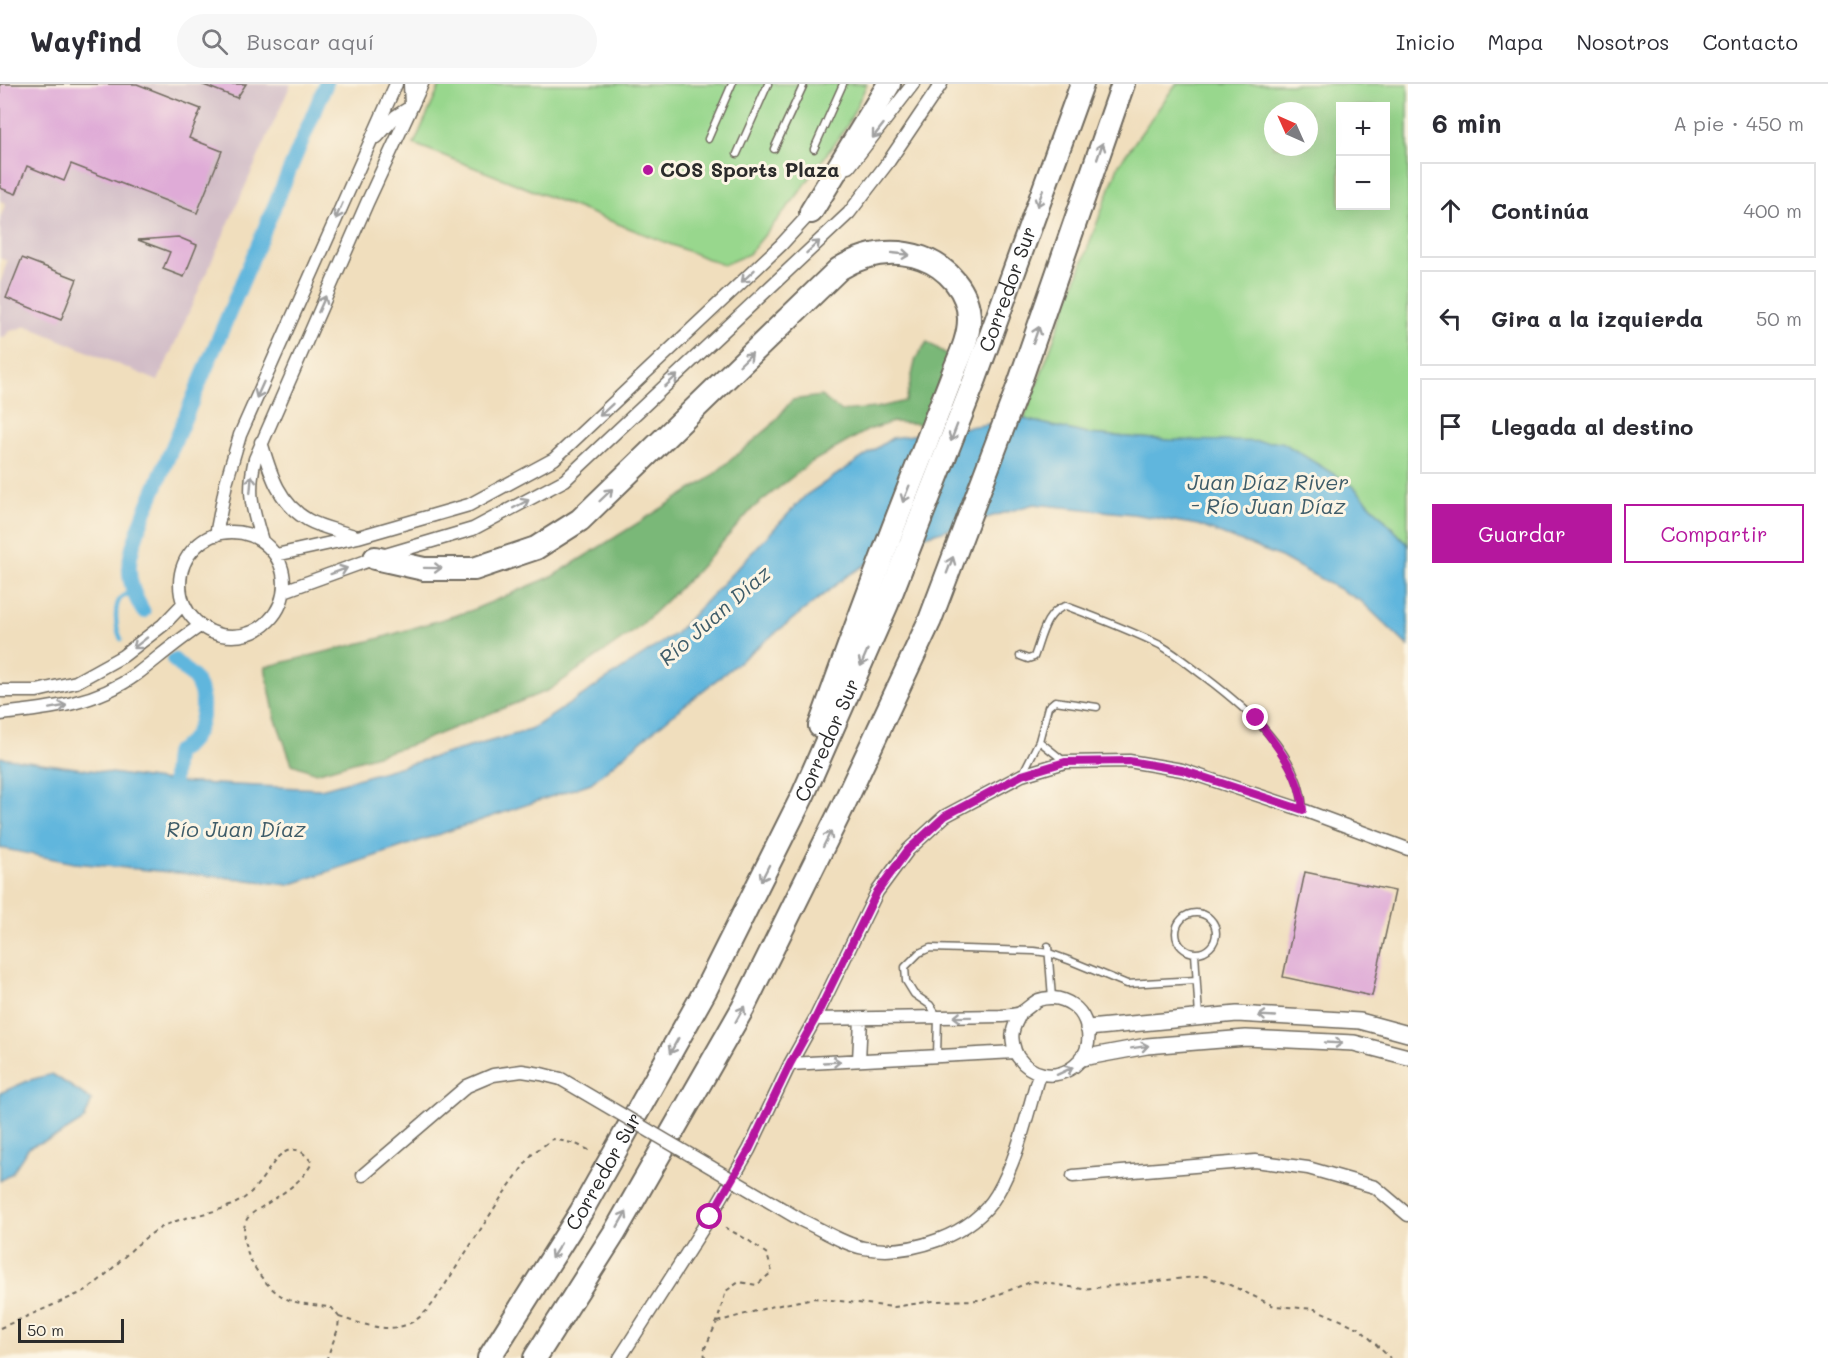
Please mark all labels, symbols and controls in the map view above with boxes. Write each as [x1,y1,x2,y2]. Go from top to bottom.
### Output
search box [177,14,597,68]
text: Wayfind [30,23,141,59]
icon: search [198,25,231,58]
text: Buscar aquí [246,27,374,56]
text: Inicio [1396,28,1455,55]
text: Mapa [1488,28,1543,55]
text: Nosotros [1576,28,1670,55]
text: Contacto [1703,28,1798,55]
north arrow [1264,102,1318,156]
map controls [1336,102,1390,210]
button: + [1336,102,1390,156]
text: 6 min [1432,106,1501,140]
text: A pie · 450 m [1673,110,1804,136]
one-way arrow [871,122,884,138]
one-way arrow [1095,142,1106,161]
place label: COS Sports Plaza [660,156,840,182]
button: − [1336,156,1390,210]
marker: COS Sports Plaza [641,163,655,177]
one-way arrow [1034,188,1045,207]
icon: ahead [1434,194,1467,227]
text: Continúa [1491,196,1589,225]
text: 400 m [1743,197,1802,223]
one-way arrow [333,202,344,220]
street label: Corredor Sur [972,222,1041,355]
one-way arrow [805,240,820,254]
one-way arrow [891,249,911,260]
one-way arrow [741,269,756,283]
one-way arrow [317,295,329,313]
icon: left [1434,302,1467,335]
text: Gira a la izquierda [1491,304,1703,333]
text: 50 m [1756,305,1802,331]
one-way arrow [1031,326,1042,345]
one-way arrow [738,352,753,366]
one-way arrow [664,374,679,388]
one-way arrow [254,380,265,398]
one-way arrow [599,402,614,416]
icon: arrive [1434,410,1467,443]
text: Llegada al destino [1491,412,1693,441]
one-way arrow [948,423,959,442]
water label: Juan Díaz River - Río Juan Díaz [1187,468,1349,519]
one-way arrow [245,475,256,495]
one-way arrow [900,485,911,503]
one-way arrow [598,487,613,502]
one-way arrow [512,497,530,509]
button: Guardar [1432,504,1612,563]
button: Compartir [1624,504,1804,563]
one-way arrow [946,557,957,575]
water label: Río Juan Díaz [653,559,776,671]
one-way arrow [422,563,442,574]
one-way arrow [329,565,348,576]
one-way arrow [132,636,148,649]
one-way arrow [858,649,869,667]
street label: Corredor Sur [788,674,865,805]
one-way arrow [48,701,67,712]
route end [1242,704,1268,730]
water label: Río Juan Díaz [166,815,306,842]
one-way arrow [822,831,833,849]
one-way arrow [758,864,770,882]
one-way arrow [734,1006,746,1023]
one-way arrow [1258,1010,1278,1021]
one-way arrow [952,1011,972,1022]
one-way arrow [668,1037,680,1054]
one-way arrow [1324,1037,1344,1048]
one-way arrow [1130,1042,1149,1053]
one-way arrow [821,1057,841,1068]
one-way arrow [1055,1064,1073,1076]
street label: Corredor Sur [559,1107,646,1235]
route start [696,1203,722,1229]
one-way arrow [617,1211,628,1229]
one-way arrow [550,1243,562,1259]
scale bar [18,1316,124,1344]
text: 50 m [27,1319,64,1340]

